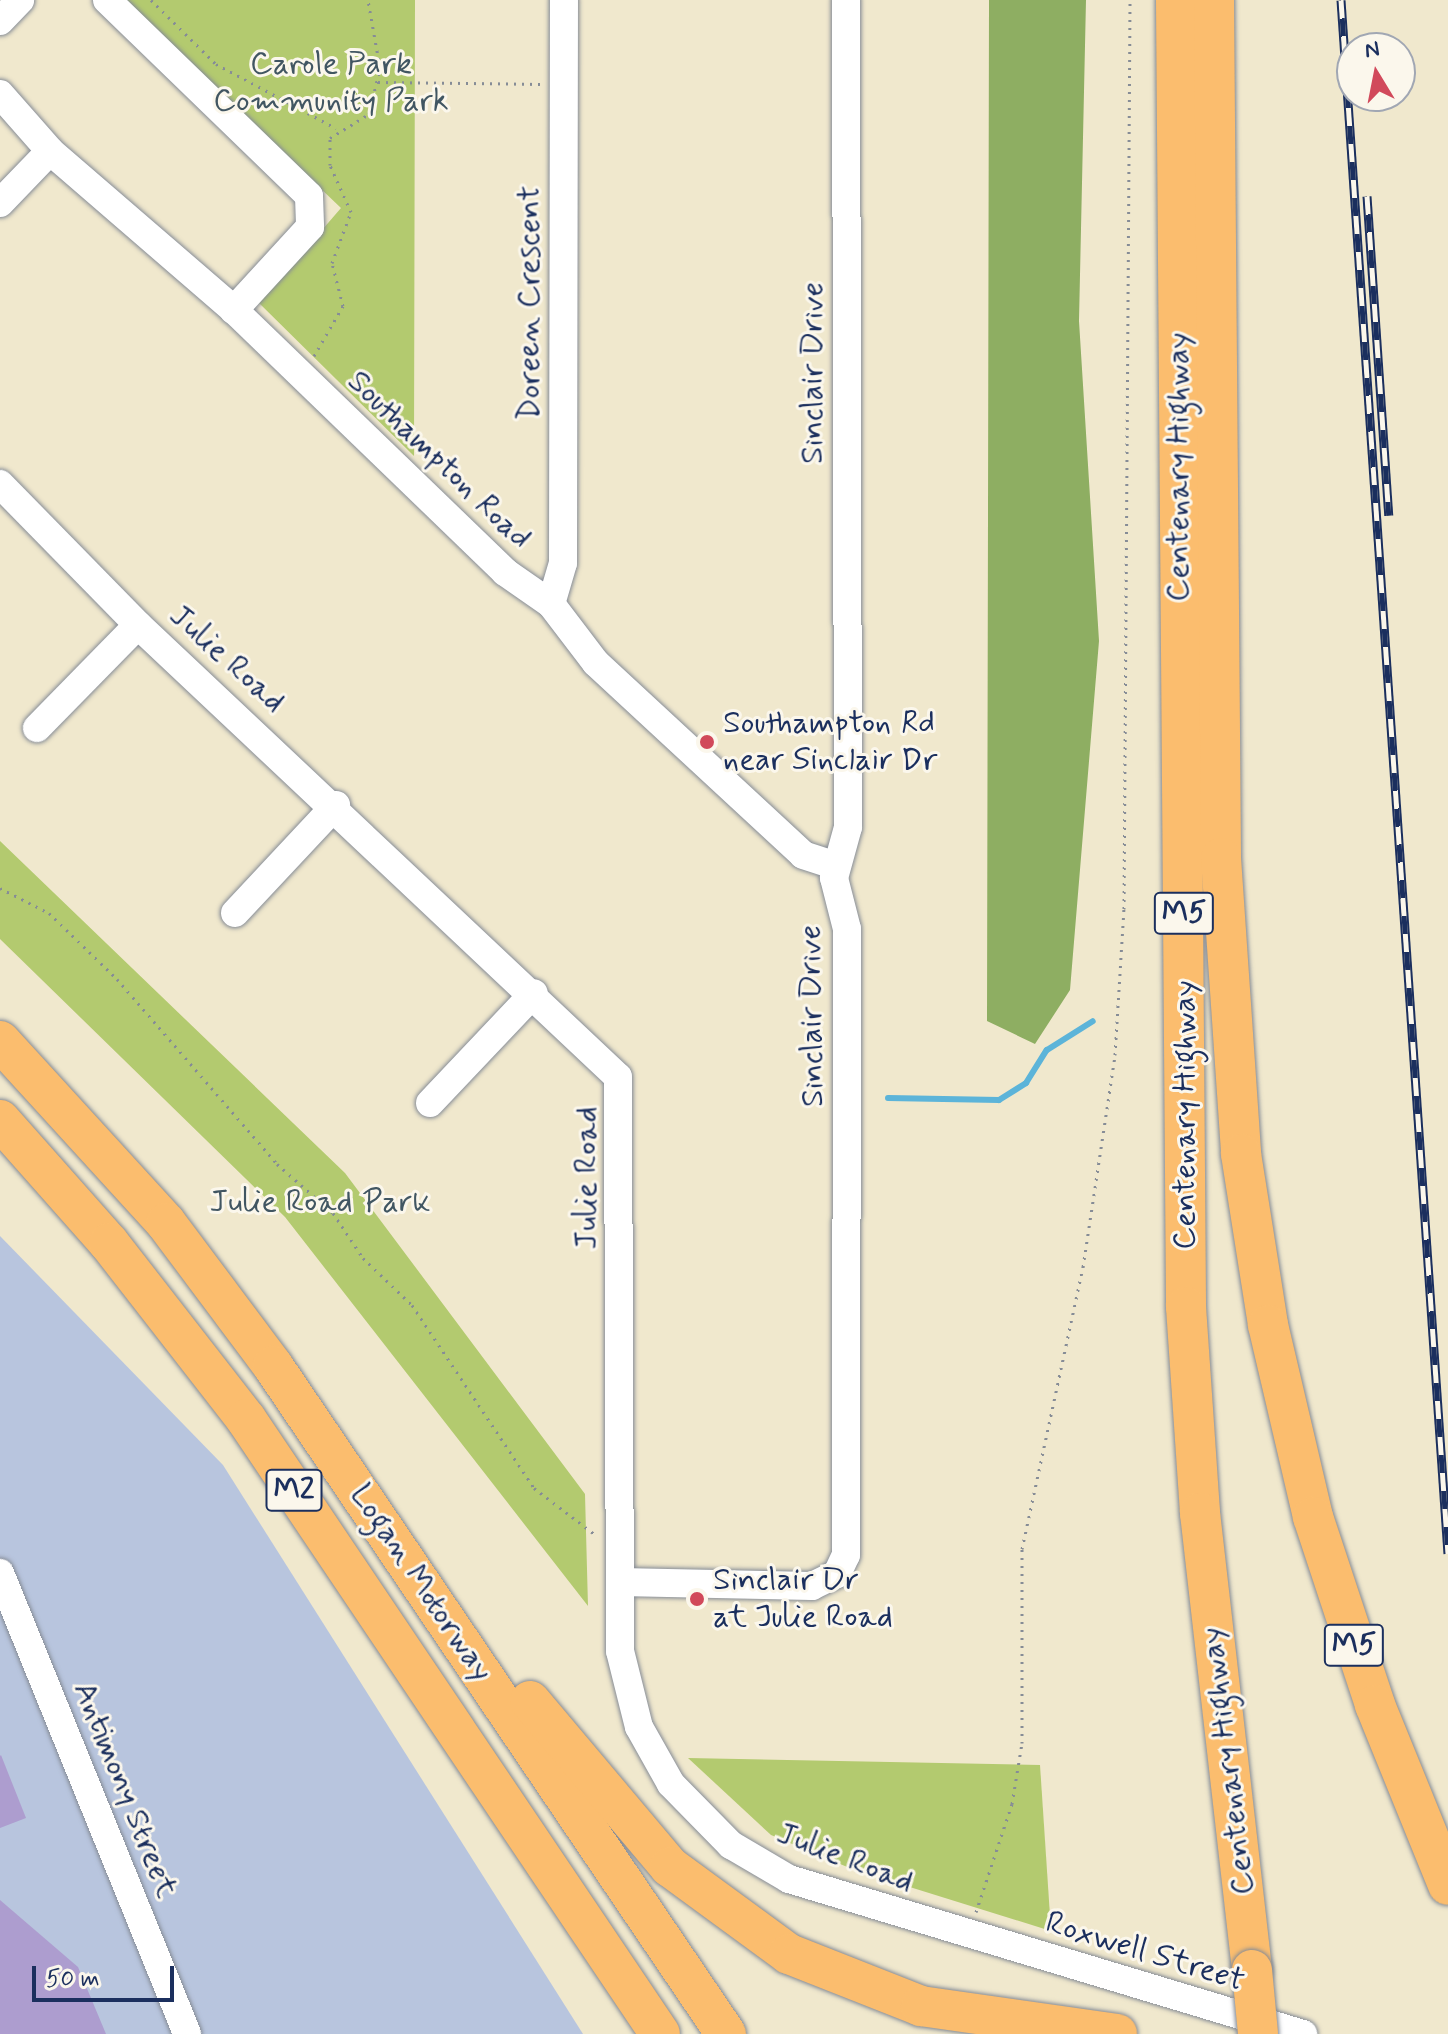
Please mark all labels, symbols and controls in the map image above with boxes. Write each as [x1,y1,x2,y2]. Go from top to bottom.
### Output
north arrow [1336,32,1416,112]
text: N [1363,35,1382,65]
park label: Carole Park Community Park [213,46,449,121]
street label: Doreen Crescent [511,186,549,420]
street label: Sinclair Drive [794,283,832,463]
street label: Centenary Highway [1160,332,1198,602]
street label: Southampton Road [339,363,539,557]
street label: Julie Road [162,598,292,720]
place label: Southampton Rd near Sinclair Dr [723,705,937,780]
marker: Southampton Rd near Sinclair Dr [698,733,716,751]
road number: M5 [1152,887,1216,939]
street label: Sinclair Drive [791,926,833,1106]
street label: Centenary Highway [1166,980,1204,1250]
street label: Julie Road [568,1108,606,1248]
park label: Julie Road Park [214,1183,426,1221]
road number: M2 [264,1464,324,1516]
street label: Logan Motorway [340,1476,502,1690]
place label: Sinclair Dr at Julie Road [713,1562,896,1637]
marker: Sinclair Dr at Julie Road [688,1590,706,1608]
road number: M5 [1322,1619,1386,1671]
street label: Centenary Highway [1193,1625,1263,1897]
street label: Antimony Street [64,1677,186,1903]
street label: Julie Road [773,1815,917,1901]
street label: Roxwell Street [1042,1904,1248,2000]
scale bar [36,1950,178,2000]
text: 50 m [46,1964,100,1995]

